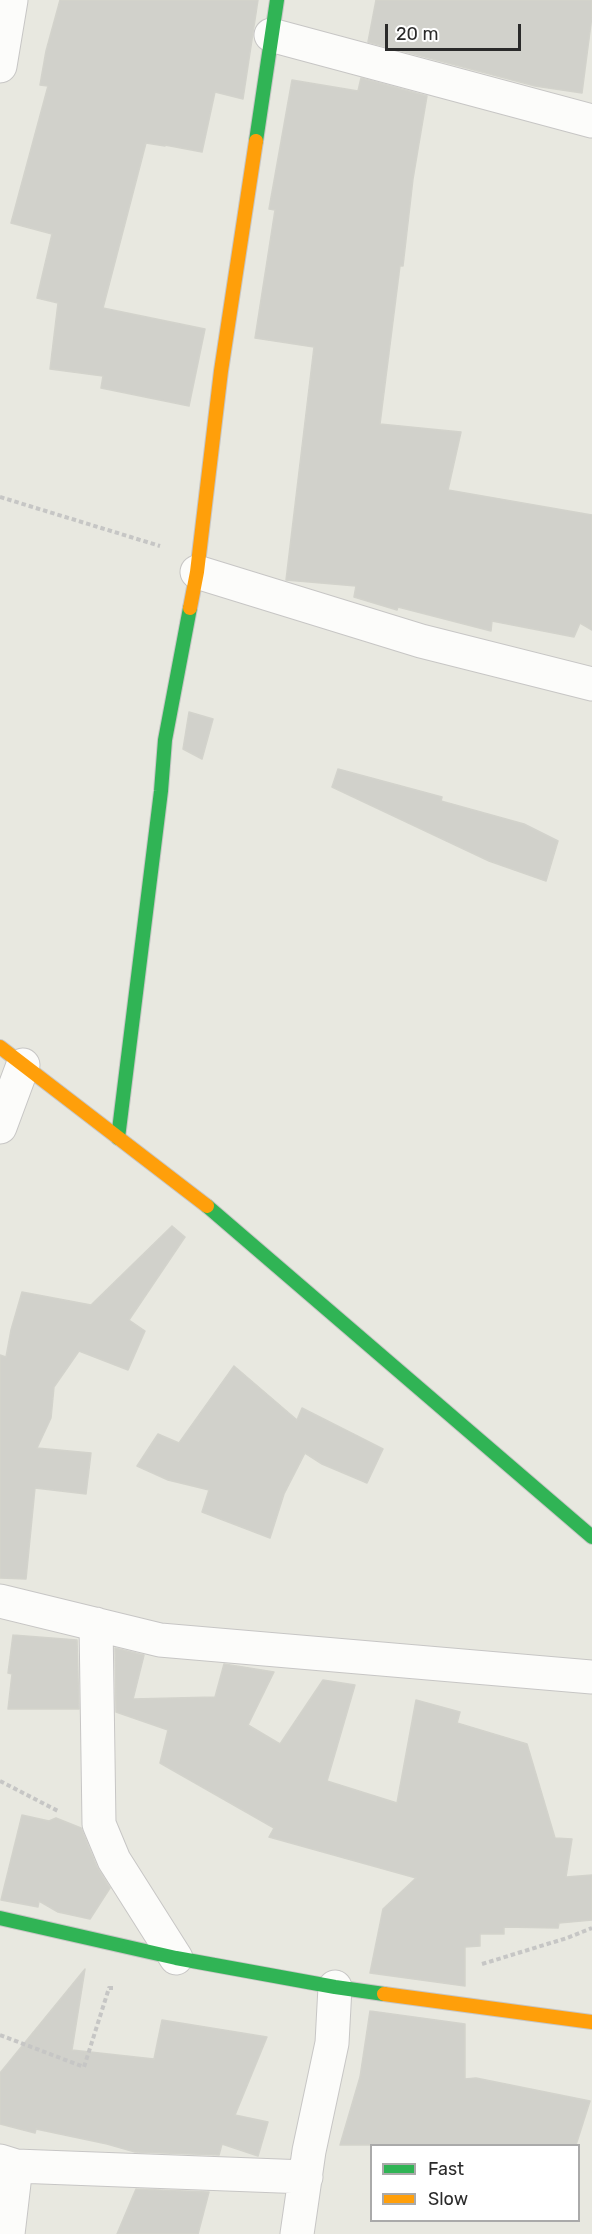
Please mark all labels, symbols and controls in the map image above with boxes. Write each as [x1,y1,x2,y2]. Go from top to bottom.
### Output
scale bar [388,12,524,50]
text: 20 m [396,23,438,45]
legend [370,2144,580,2222]
text: Fast [428,2158,464,2180]
text: Slow [428,2188,468,2210]

